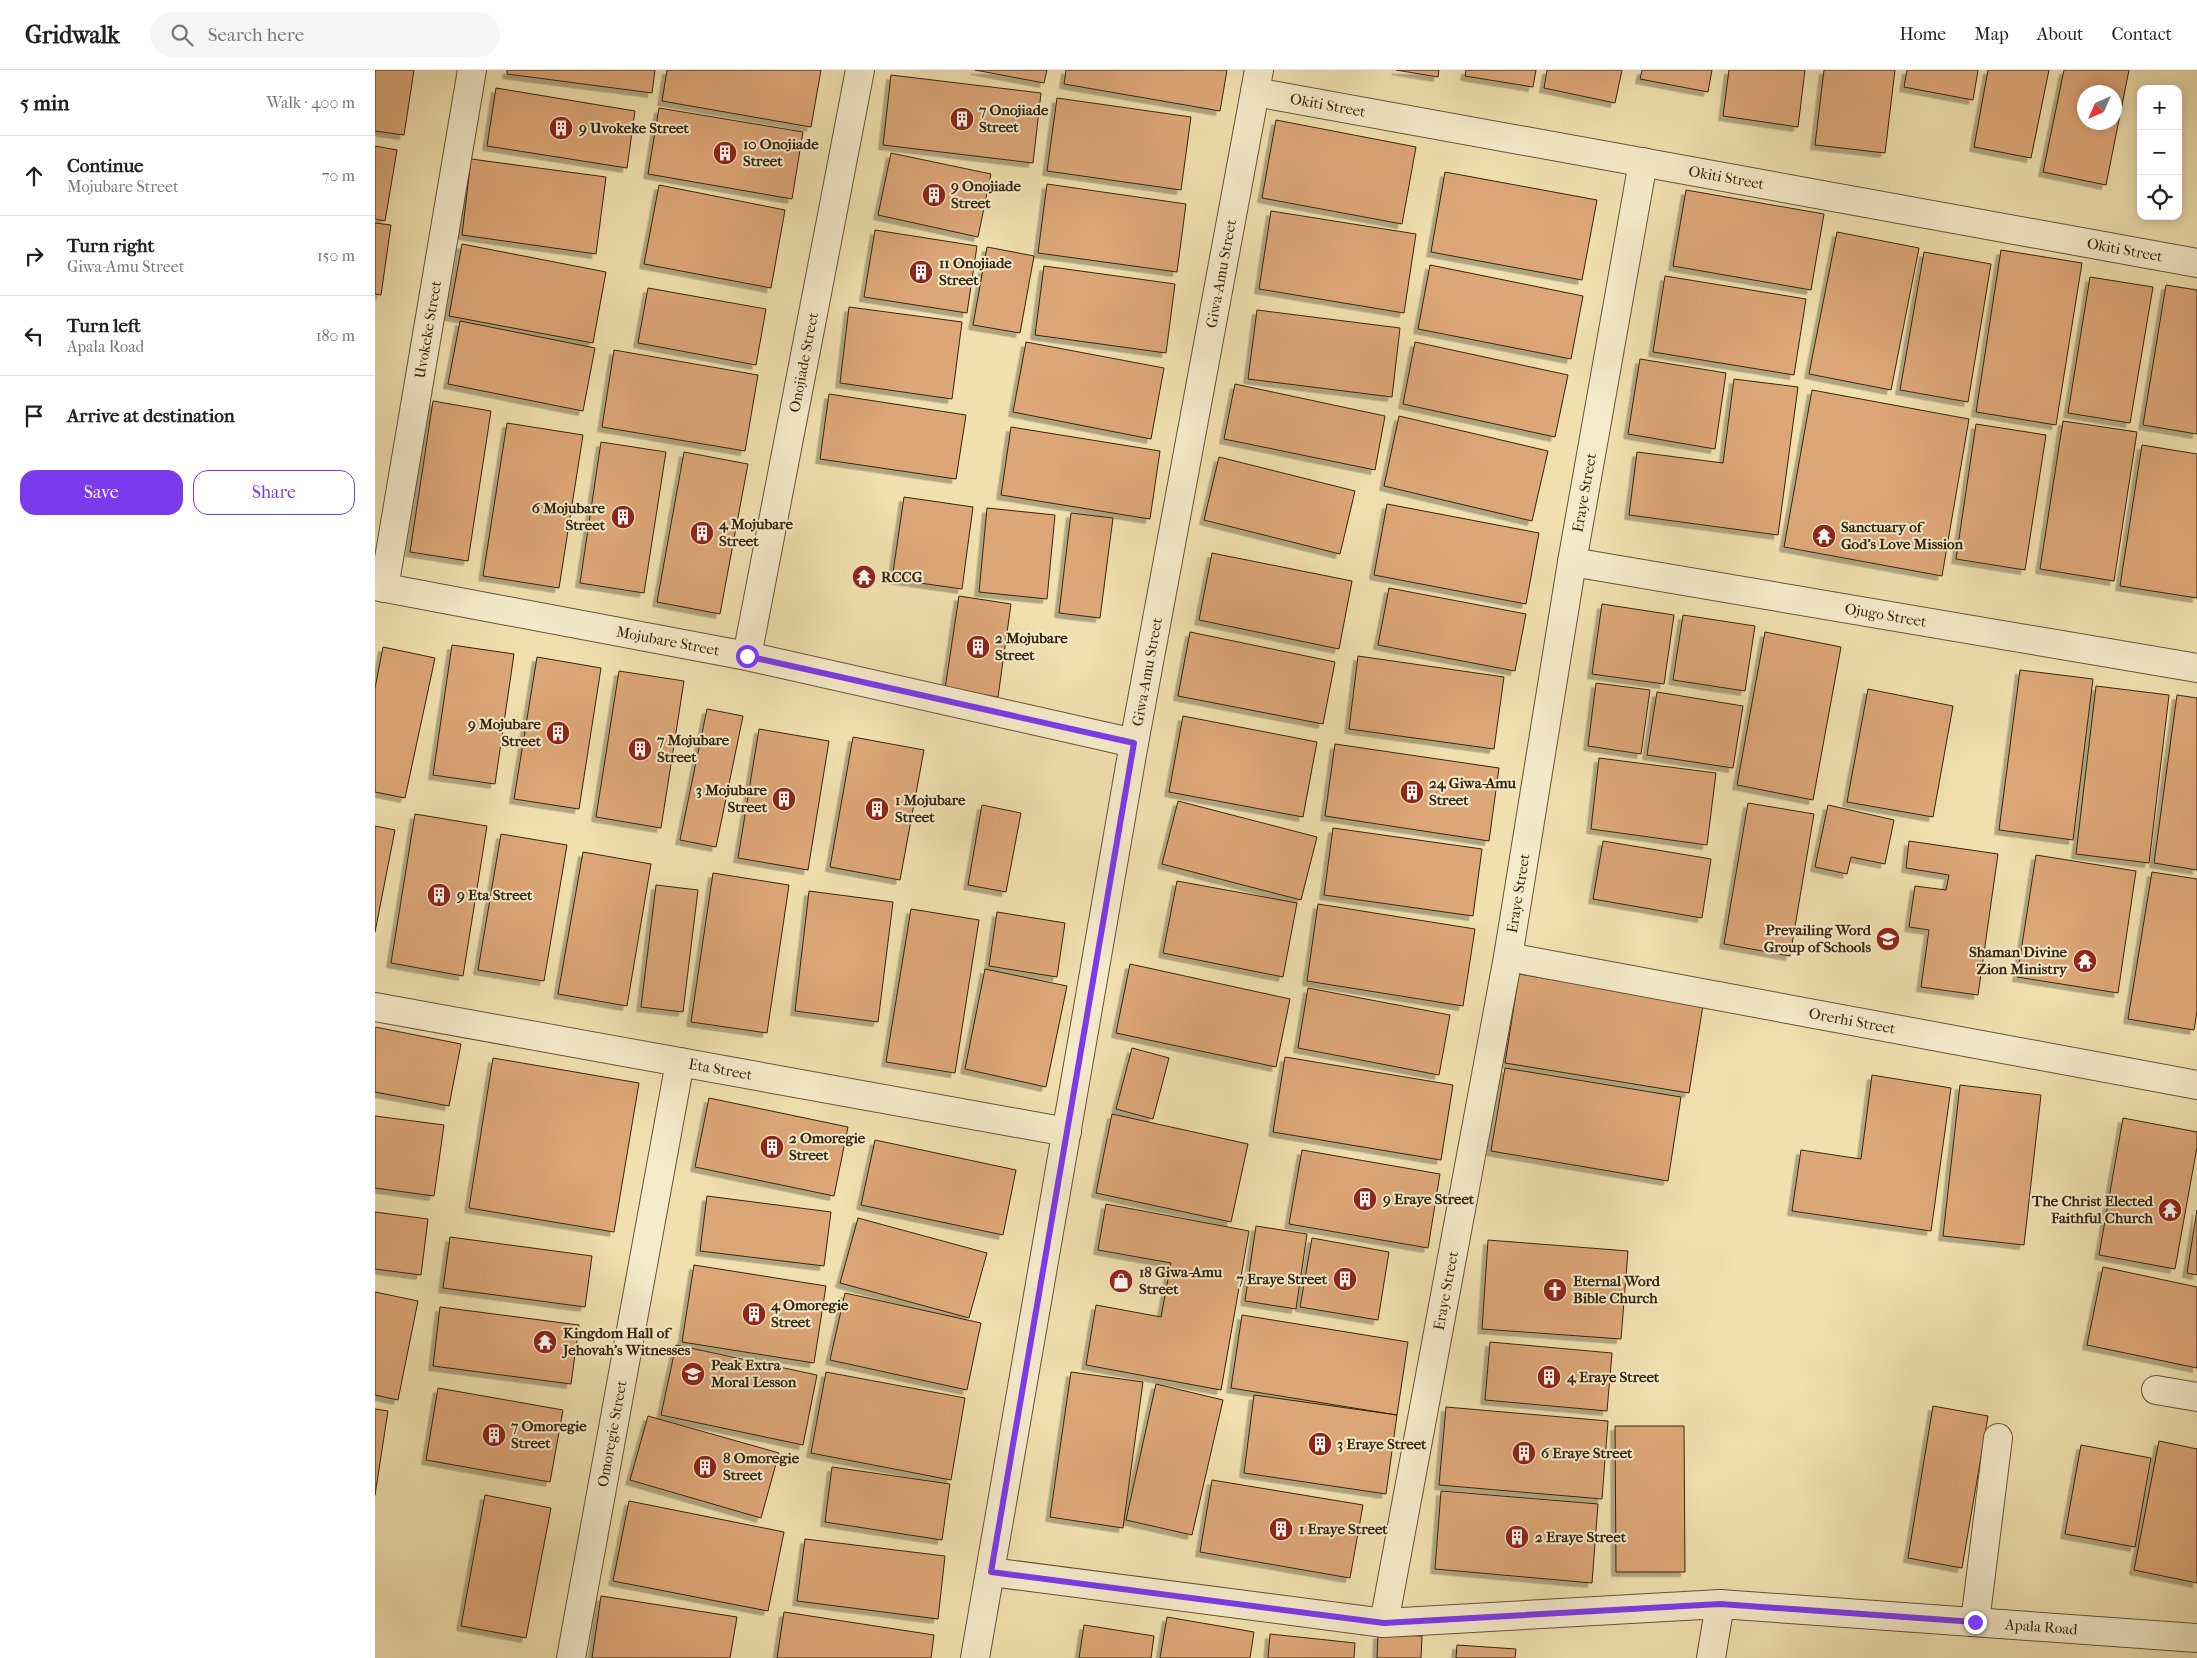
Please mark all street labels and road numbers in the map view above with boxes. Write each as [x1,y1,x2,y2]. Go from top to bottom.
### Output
street label: Okiti Street [1289,90,1368,121]
street label: Okiti Street [1687,162,1766,193]
street label: Giwa-Amu Street [1202,217,1240,330]
street label: Okiti Street [2086,234,2165,266]
street label: Uvokeke Street [411,279,445,380]
street label: Onojiade Street [785,310,822,414]
street label: Eraye Street [1568,451,1600,534]
street label: Ojugo Street [1843,599,1928,631]
street label: Giwa-Amu Street [1128,616,1166,728]
street label: Mojubare Street [615,623,722,660]
street label: Eraye Street [1503,852,1534,934]
street label: Orerhi Street [1807,1004,1897,1038]
street label: Eta Street [687,1055,754,1084]
street label: Eraye Street [1430,1249,1462,1332]
street label: Omoregie Street [593,1378,631,1489]
street label: Apala Road [2004,1615,2079,1639]

